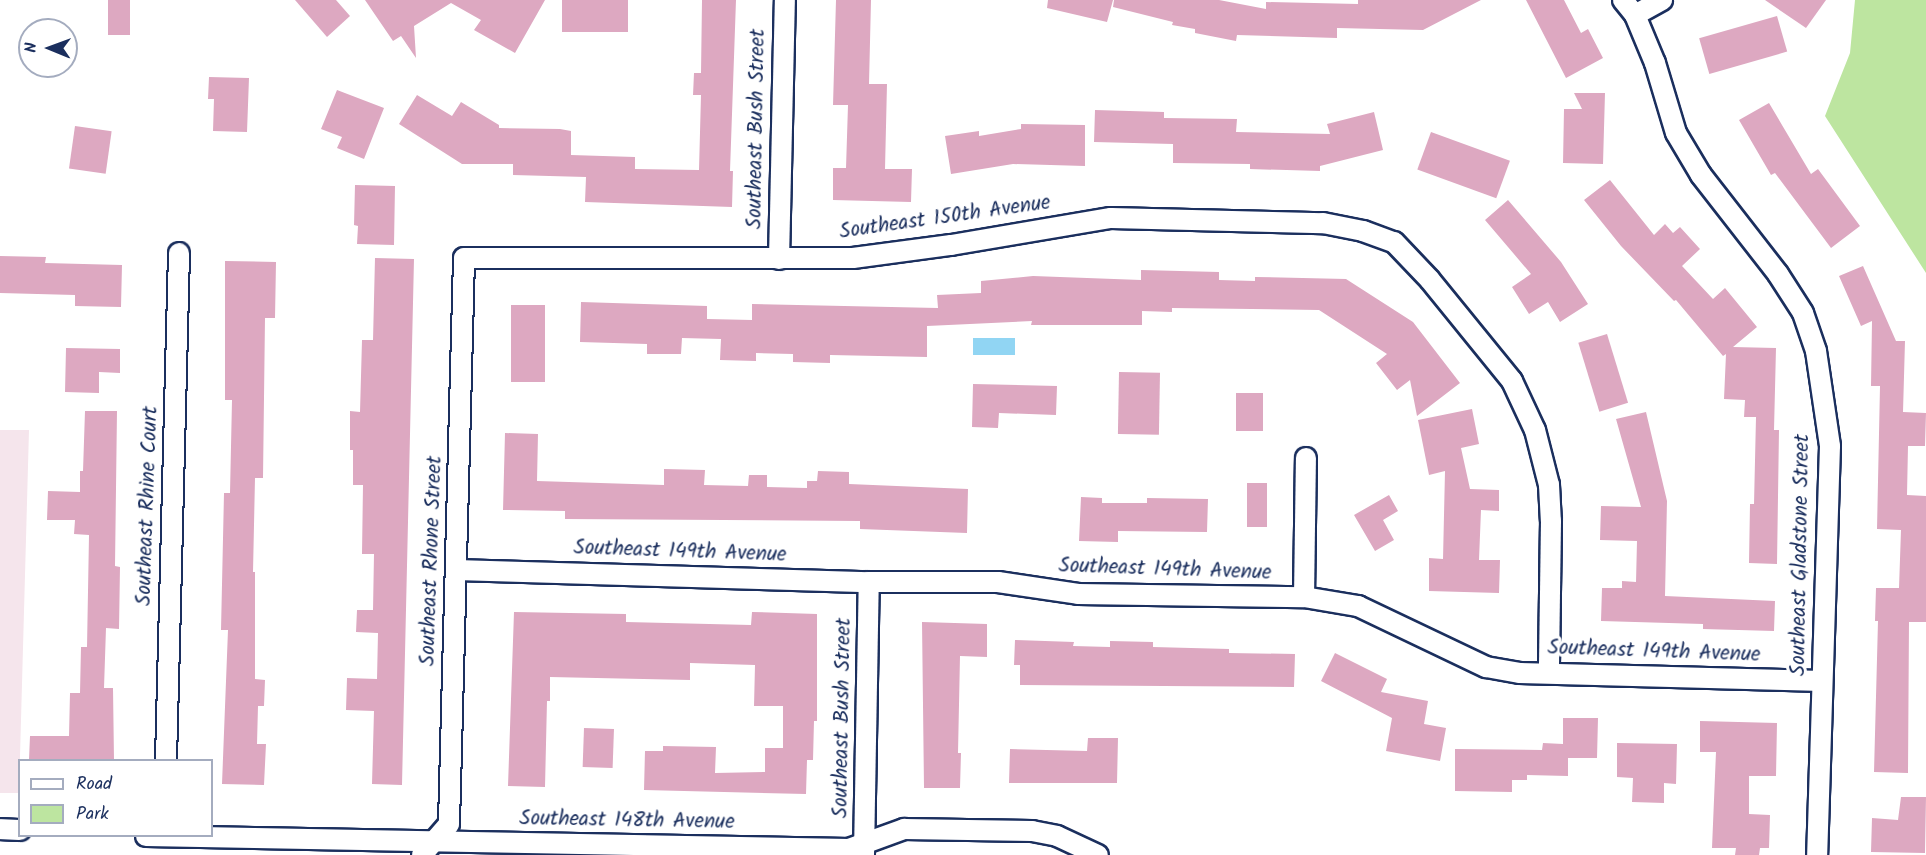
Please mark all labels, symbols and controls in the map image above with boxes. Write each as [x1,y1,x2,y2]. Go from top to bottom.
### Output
north arrow [18,18,78,78]
street label: Southeast Bush Street [743,29,771,229]
text: N [19,42,44,53]
street label: Southeast 150th Avenue [838,191,1052,245]
street label: Southeast Rhine Court [132,406,164,606]
street label: Southeast Gladstone Street [1786,434,1816,676]
street label: Southeast Rhone Street [416,455,448,667]
street label: Southeast 149th Avenue [573,536,787,568]
street label: Southeast 149th Avenue [1058,554,1272,586]
street label: Southeast Bush Street [829,618,857,818]
street label: Southeast 149th Avenue [1547,636,1761,668]
legend [18,759,213,837]
text: Road [76,770,112,799]
text: Park [76,800,109,829]
street label: Southeast 148th Avenue [519,807,735,835]

